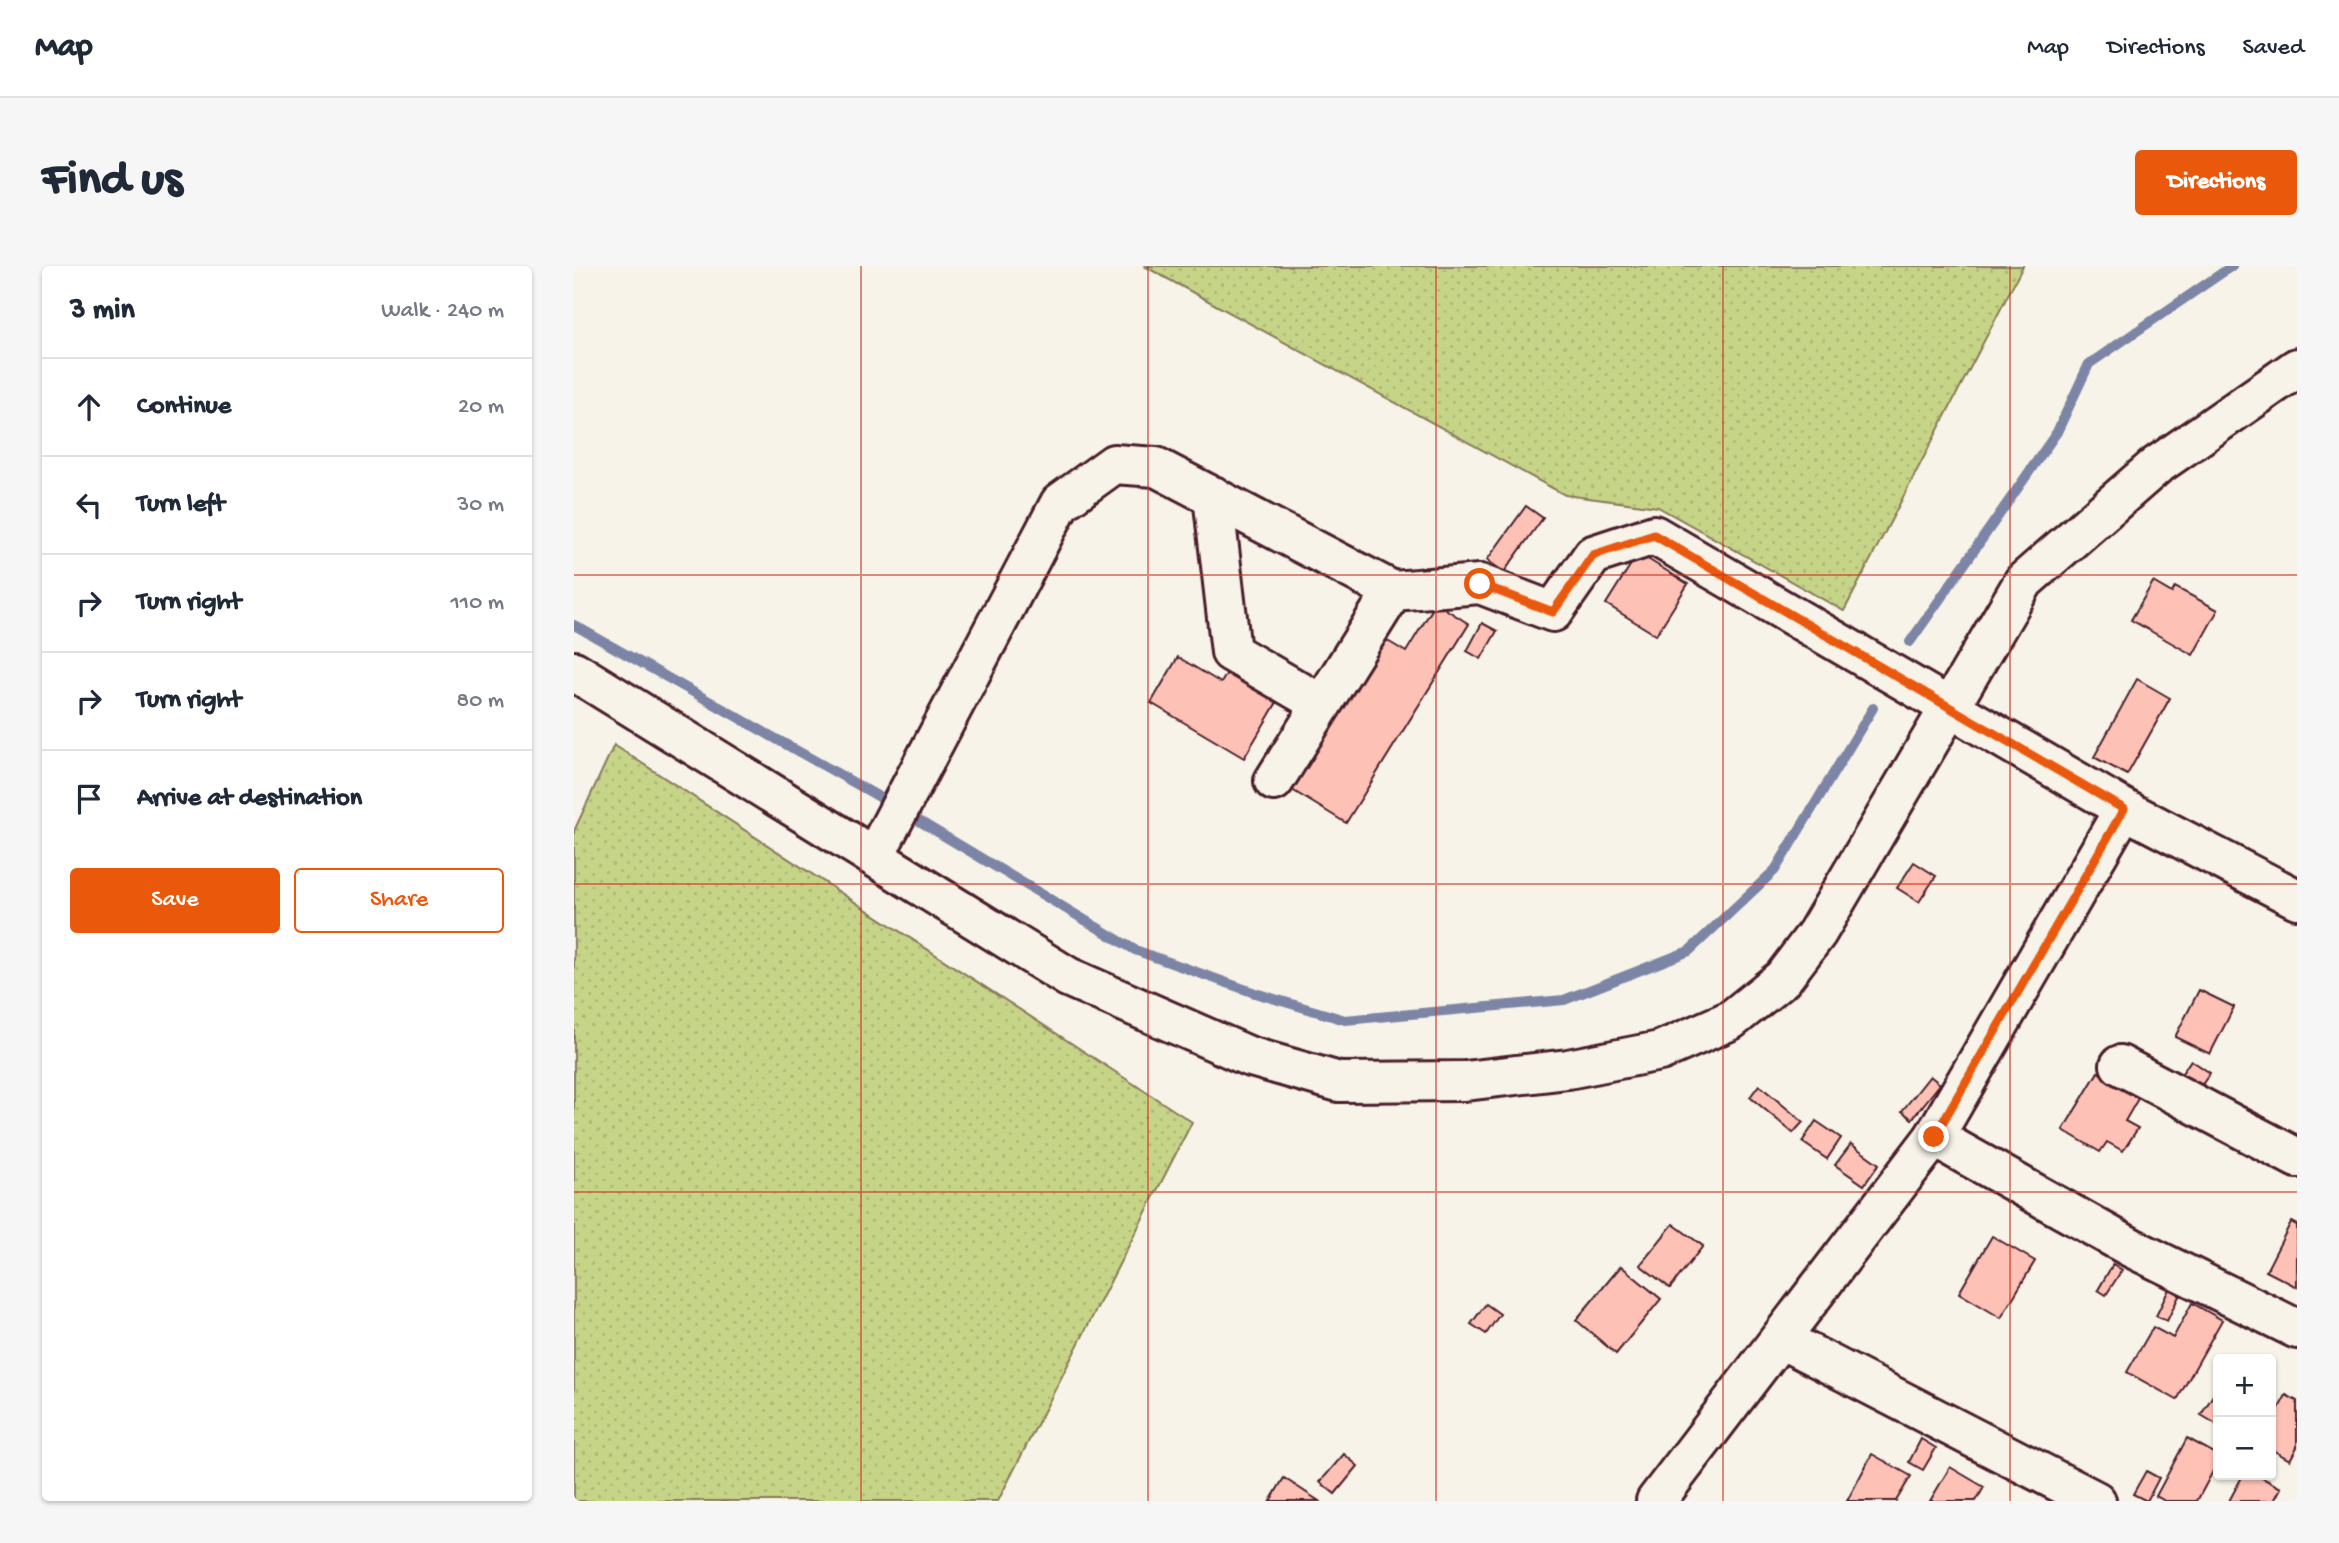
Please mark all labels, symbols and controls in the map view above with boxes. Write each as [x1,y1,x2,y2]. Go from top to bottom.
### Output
text: Map [35,29,92,67]
text: Map [2027,34,2069,63]
text: Directions [2107,34,2205,63]
text: Saved [2243,34,2304,63]
button: Directions [2135,150,2297,215]
text: Find us [42,153,182,211]
text: 3 min [70,294,135,329]
text: Walk · 240 m [381,298,504,325]
icon: ahead [70,388,108,426]
text: Continue [137,392,231,423]
text: 20 m [458,394,504,421]
icon: left [70,486,108,524]
text: Turn left [137,490,225,521]
text: 30 m [457,492,504,519]
route start [1464,568,1495,599]
icon: right [70,584,108,622]
text: Turn right [137,588,241,619]
text: 110 m [451,590,504,617]
icon: right [70,682,108,720]
text: Turn right [137,686,241,717]
text: 80 m [457,688,504,715]
icon: arrive [70,780,108,818]
text: Arrive at destination [137,784,362,815]
button: Save [70,868,280,933]
button: Share [294,868,504,933]
route end [1918,1121,1949,1152]
map controls [2213,1354,2276,1480]
button: + [2213,1354,2276,1417]
button: − [2213,1417,2276,1480]

